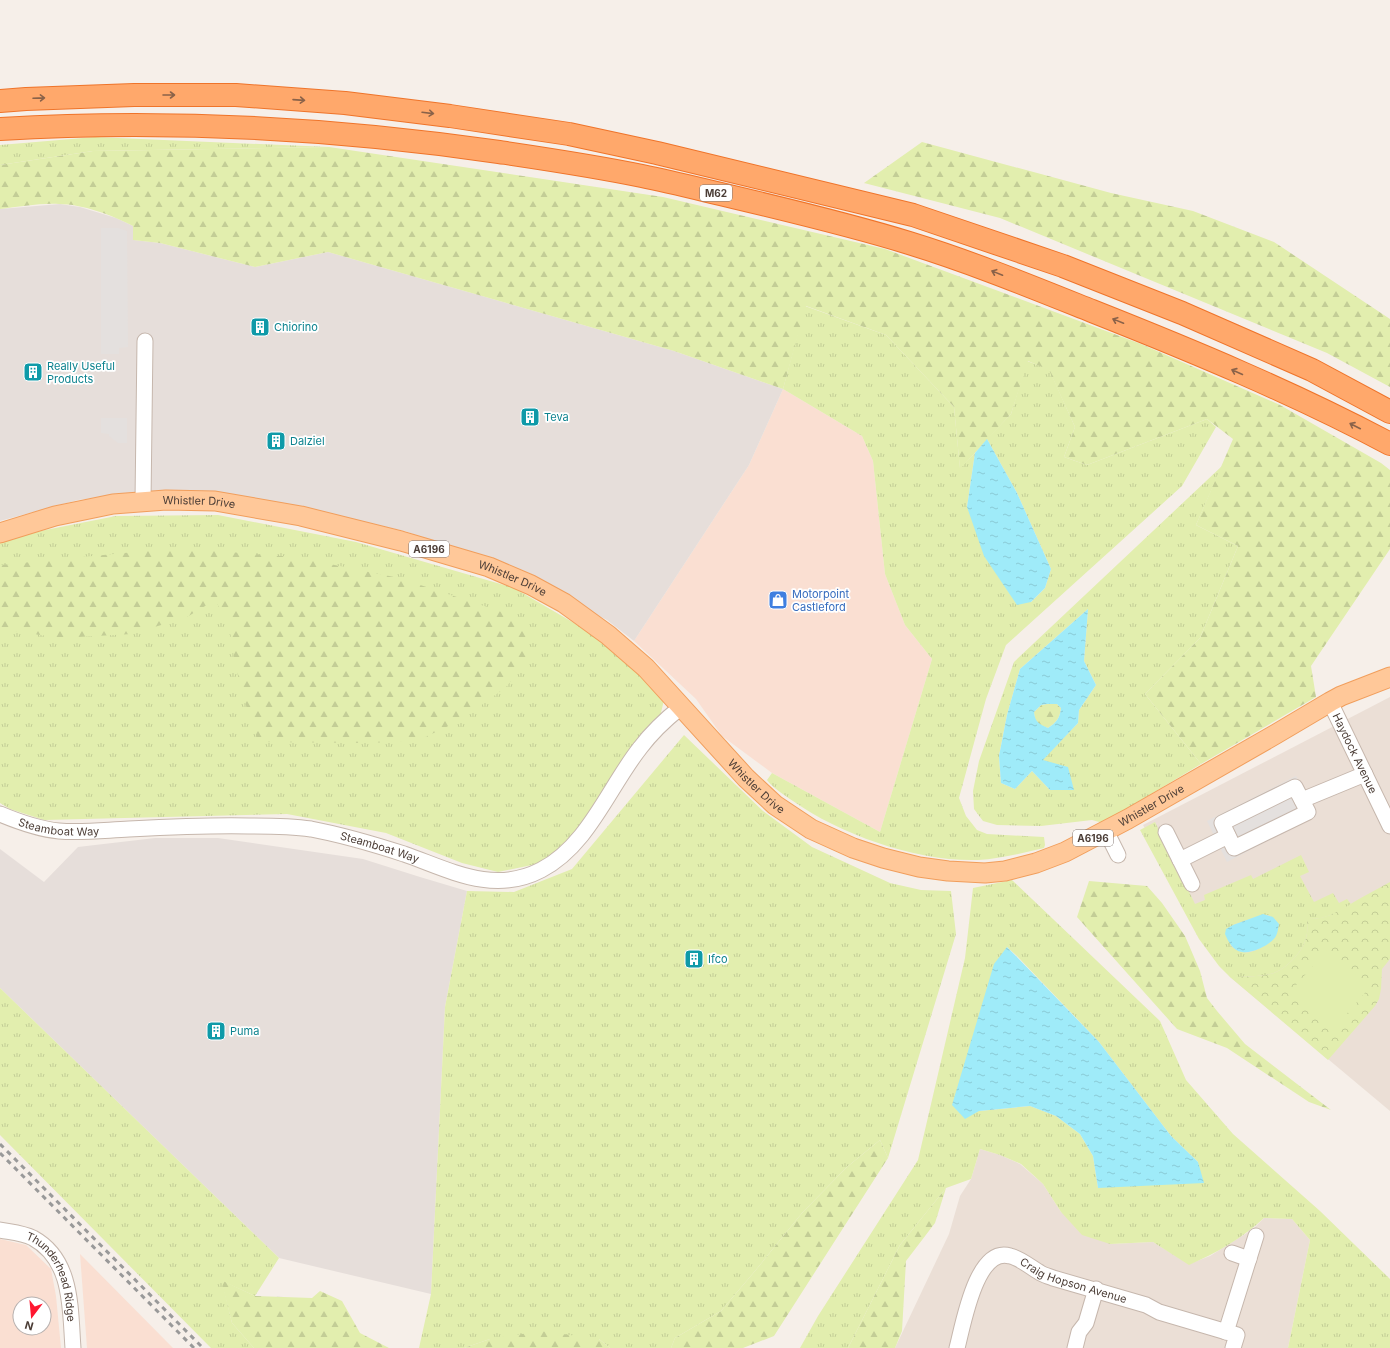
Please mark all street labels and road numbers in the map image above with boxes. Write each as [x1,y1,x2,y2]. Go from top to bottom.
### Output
road number: M62 [700,185,732,201]
street label: Whistler Drive [162,493,237,511]
road number: A6196 [409,541,449,557]
street label: Whistler Drive [477,557,549,599]
street label: Haydock Avenue [1329,711,1380,796]
street label: Whistler Drive [725,756,787,816]
street label: Whistler Drive [1116,781,1187,830]
street label: Steamboat Way [16,815,100,839]
street label: Steamboat Way [339,829,421,866]
road number: A6196 [1073,830,1113,846]
street label: Thunderhead Ridge [24,1229,78,1322]
street label: Craig Hopson Avenue [1017,1255,1128,1306]

